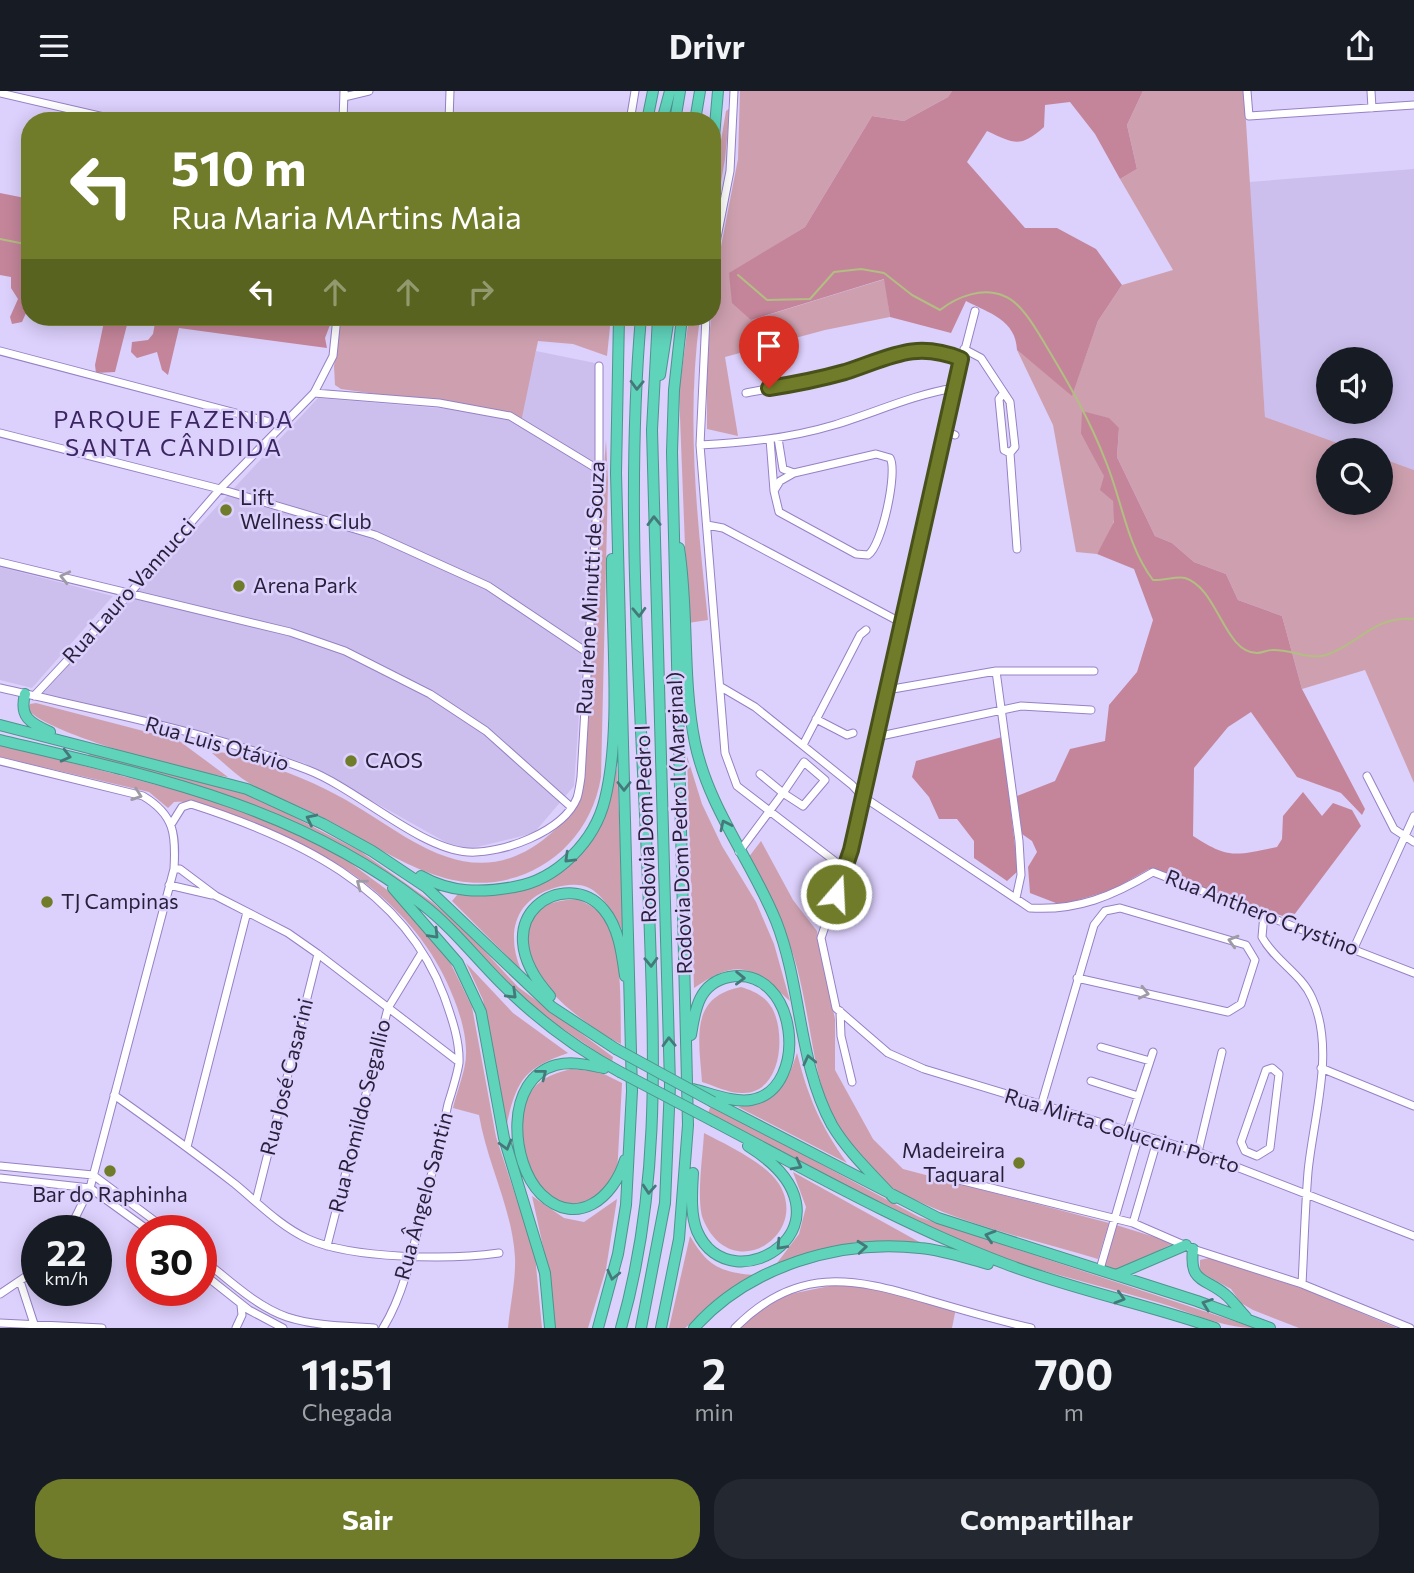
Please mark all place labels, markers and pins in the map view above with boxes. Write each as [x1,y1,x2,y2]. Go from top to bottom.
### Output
pin [739,316,799,388]
place label: Lift Wellness Club [240,484,372,533]
marker: Lift Wellness Club [218,502,234,518]
place label: Arena Park [253,572,358,597]
marker: Arena Park [231,578,247,594]
place label: CAOS [365,747,423,772]
marker: CAOS [343,753,359,769]
place label: TJ Campinas [61,888,179,913]
marker: TJ Campinas [39,894,55,910]
place label: Madeireira Taquaral [902,1137,1005,1186]
marker: Madeireira Taquaral [1011,1155,1027,1171]
marker: Bar do Raphinha [102,1163,118,1179]
place label: Bar do Raphinha [32,1181,188,1206]

